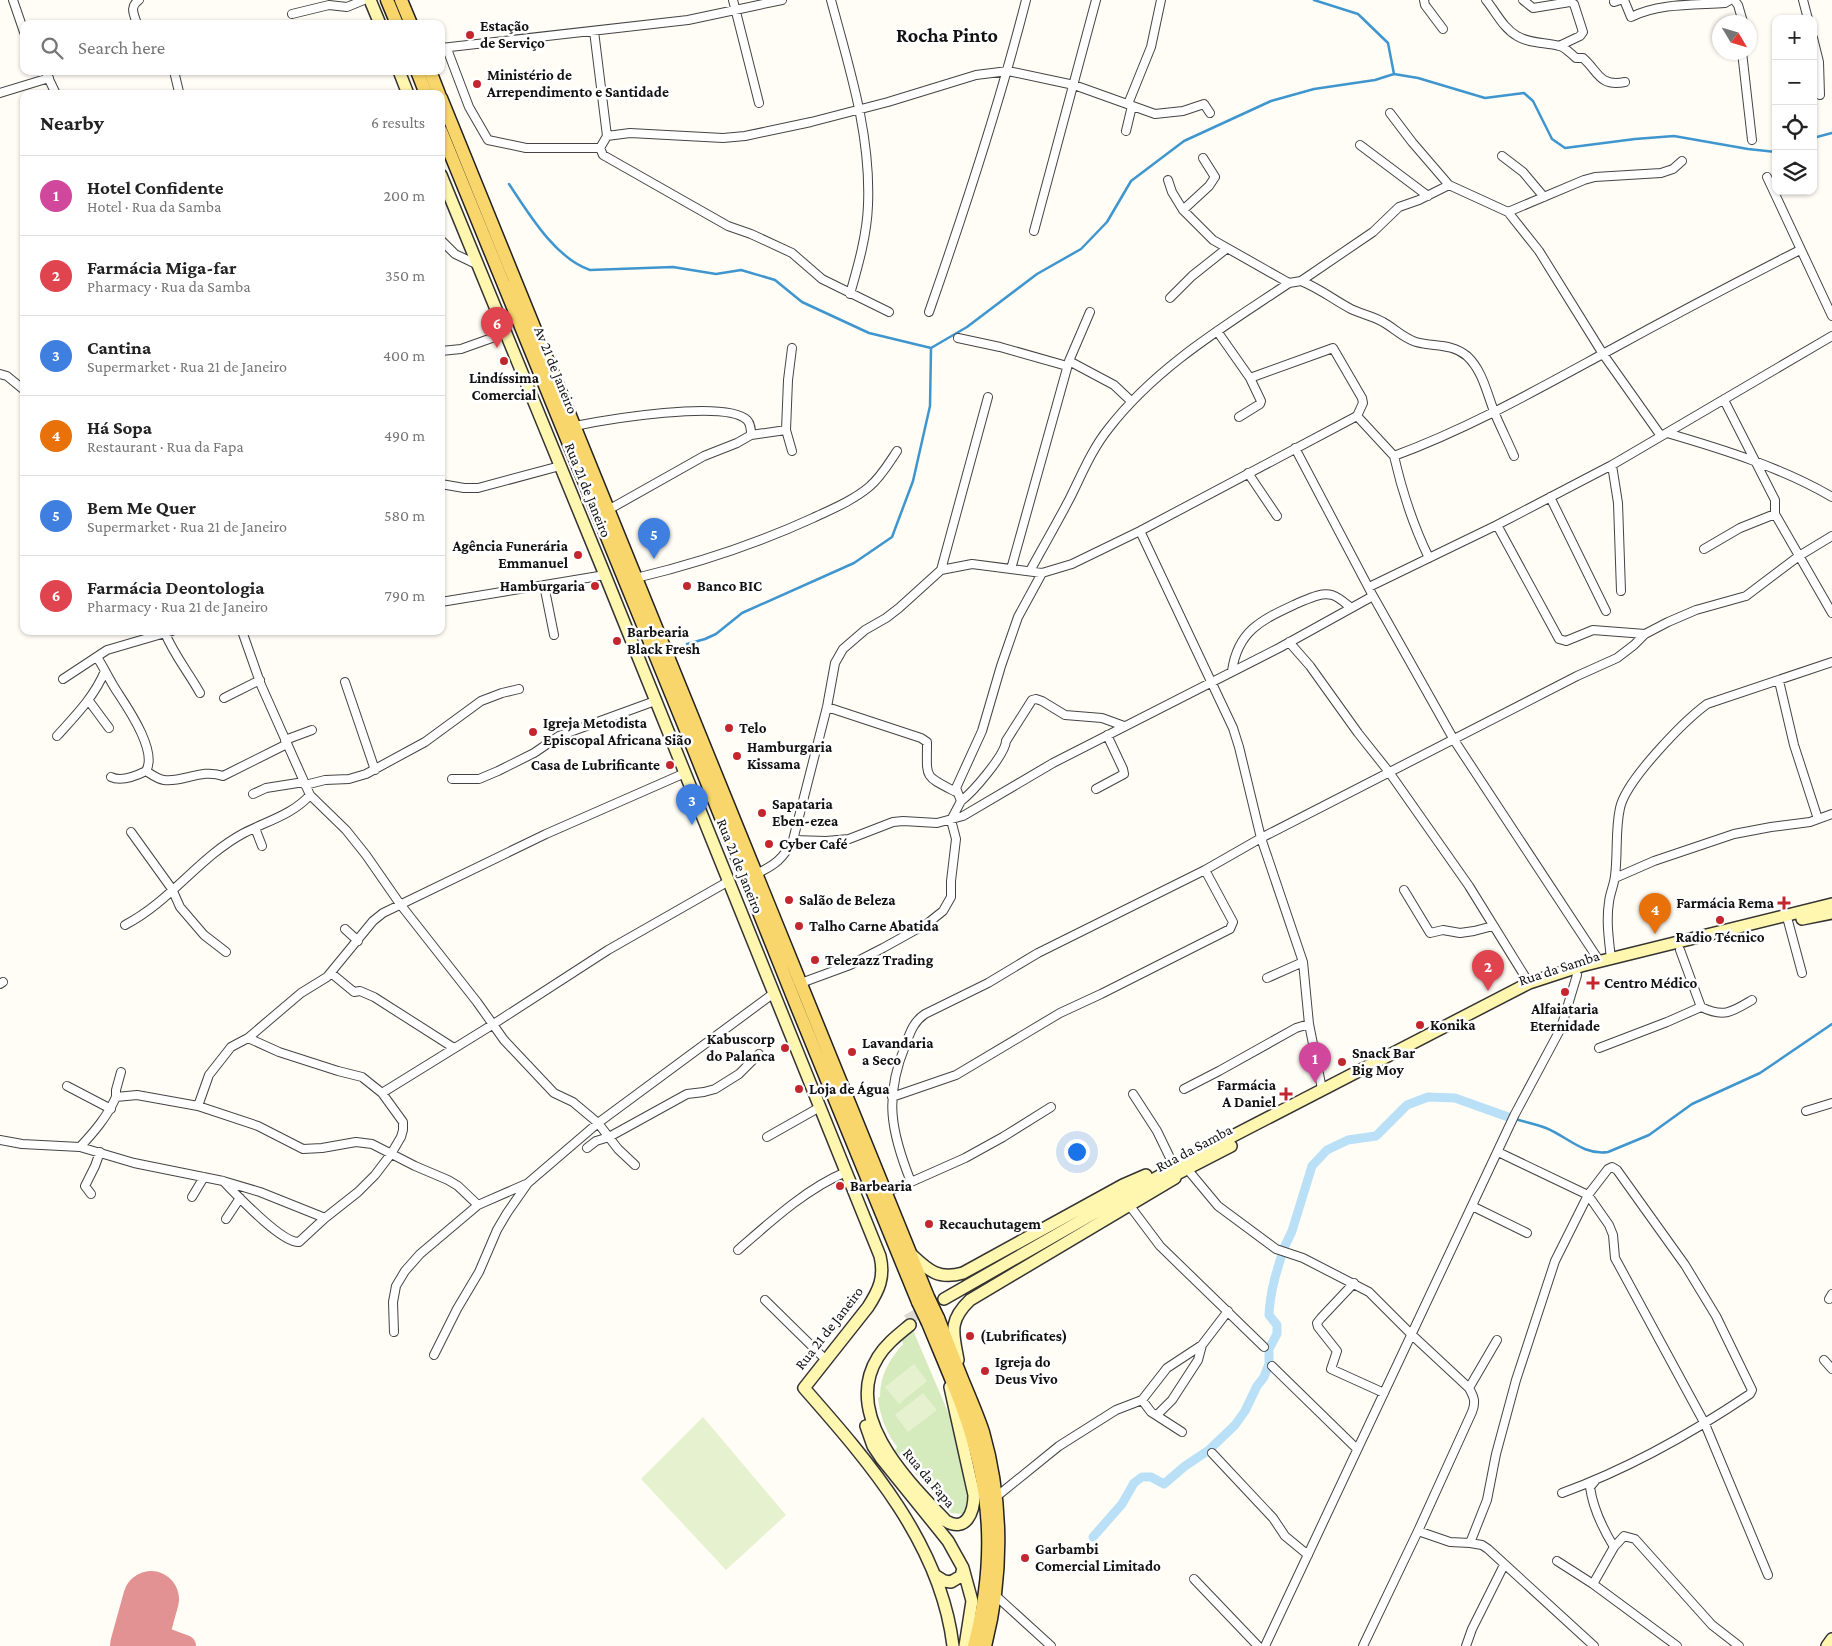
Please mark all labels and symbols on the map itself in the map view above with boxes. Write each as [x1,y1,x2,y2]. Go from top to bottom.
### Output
north arrow [1712,15,1757,60]
place label: Estação de Serviço [480,18,545,51]
district label: Rocha Pinto [896,24,998,46]
marker: Estação de Serviço [464,29,476,41]
place label: Ministério de Arrependimento e Santidade [486,67,669,100]
marker: Ministério de Arrependimento e Santidade [471,78,483,90]
pin: 6 [481,307,513,348]
street label: Av 21 de Janeiro [530,324,581,416]
marker: Lindíssima Comercial [498,355,510,367]
place label: Lindíssima Comercial [469,370,540,403]
street label: Rua 21 de Janeiro [561,440,614,540]
pin: 5 [638,518,670,559]
place label: Agência Funerária Emmanuel [451,538,569,571]
marker: Agência Funerária Emmanuel [572,549,584,561]
place label: Hamburgaria [500,578,586,594]
place label: Banco BIC [697,578,762,594]
marker: Hamburgaria [589,580,601,592]
marker: Banco BIC [681,580,693,592]
place label: Barbearia Black Fresh [627,624,701,657]
marker: Barbearia Black Fresh [611,635,623,647]
place label: Igreja Metodista Episcopal Africana Sião [543,715,692,748]
place label: Telo [739,720,767,736]
marker: Telo [723,722,735,734]
marker: Igreja Metodista Episcopal Africana Sião [527,726,539,738]
place label: Hamburgaria Kissama [747,739,833,772]
marker: Hamburgaria Kissama [731,750,743,762]
place label: Casa de Lubrificante [531,757,660,773]
marker: Casa de Lubrificante [664,759,676,771]
pin: 3 [676,784,708,825]
place label: Sapataria Eben-ezea [772,796,839,829]
marker: Sapataria Eben-ezea [756,807,768,819]
street label: Rua 21 de Janeiro [713,816,766,916]
place label: Cyber Café [779,836,847,852]
marker: Cyber Café [763,838,775,850]
place label: Salão de Beleza [799,892,896,908]
pin: 4 [1639,893,1671,934]
marker: Salão de Beleza [783,894,795,906]
place label: Farmácia Rema [1676,895,1775,911]
marker: Farmácia Rema [1778,897,1790,909]
marker: Radio Técnico [1714,914,1726,926]
place label: Talho Carne Abatida [809,918,940,934]
marker: Talho Carne Abatida [793,920,805,932]
place label: Radio Técnico [1675,929,1765,945]
street label: Rua da Samba [1517,947,1602,989]
pin: 2 [1472,950,1504,991]
place label: Telezazz Trading [825,952,934,968]
marker: Telezazz Trading [809,954,821,966]
place label: Centro Médico [1604,975,1698,991]
marker: Centro Médico [1586,976,1600,990]
marker: Alfaiataria Eternidade [1559,986,1571,998]
place label: Alfaiataria Eternidade [1530,1001,1600,1034]
place label: Konika [1430,1017,1476,1033]
marker: Konika [1414,1019,1426,1031]
place label: Kabuscorp do Palanca [706,1031,776,1064]
place label: Lavandaria a Seco [862,1035,934,1068]
marker: Kabuscorp do Palanca [779,1042,791,1054]
pin: 1 [1299,1042,1331,1083]
place label: Snack Bar Big Moy [1352,1045,1415,1078]
marker: Lavandaria a Seco [846,1046,858,1058]
marker: Snack Bar Big Moy [1336,1056,1348,1068]
place label: Farmácia A Daniel [1217,1077,1277,1110]
place label: Loja de Água [809,1081,890,1098]
marker: Loja de Água [793,1083,805,1095]
marker: Farmácia A Daniel [1280,1088,1292,1100]
street label: Rua da Samba [1153,1121,1235,1175]
your location [1064,1139,1090,1165]
place label: Barbearia [850,1178,913,1194]
marker: Barbearia [834,1180,846,1192]
place label: Recauchutagem [939,1216,1041,1232]
marker: Recauchutagem [923,1218,935,1230]
street label: Rua 21 de Janeiro [792,1283,867,1373]
place label: (Lubrificates) [980,1328,1067,1345]
marker: (Lubrificates) [964,1330,976,1342]
place label: Igreja do Deus Vivo [995,1354,1058,1387]
marker: Igreja do Deus Vivo [979,1365,991,1377]
street label: Rua da Fapa [899,1445,958,1512]
place label: Garbambi Comercial Limitado [1035,1541,1161,1574]
marker: Garbambi Comercial Limitado [1019,1552,1031,1564]

